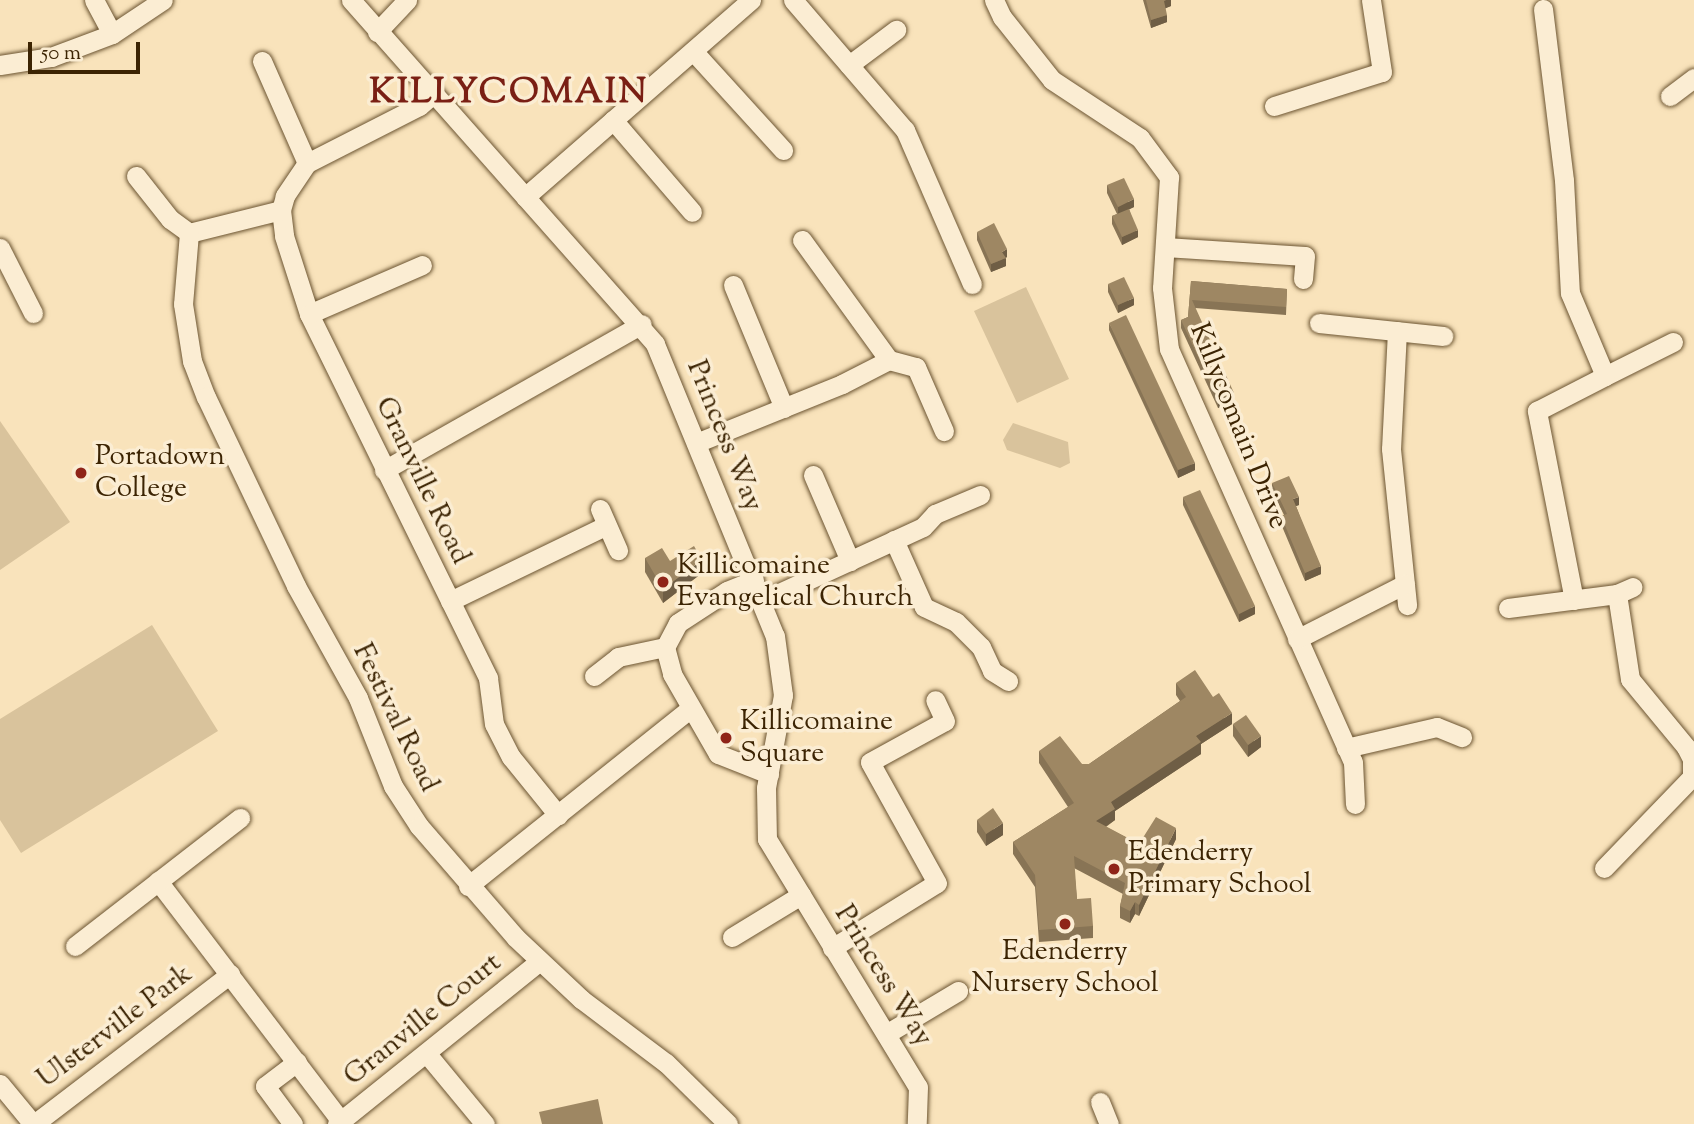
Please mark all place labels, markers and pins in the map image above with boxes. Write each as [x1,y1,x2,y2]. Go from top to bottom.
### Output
place label: Portadown College [95,440,225,506]
marker: Portadown College [73,465,89,481]
place label: Killicomaine Evangelical Church [677,549,913,615]
marker: Killicomaine Evangelical Church [655,574,671,590]
place label: Killicomaine Square [740,705,893,771]
marker: Killicomaine Square [718,730,734,746]
place label: Edenderry Primary School [1128,836,1312,902]
marker: Edenderry Primary School [1106,861,1122,877]
marker: Edenderry Nursery School [1057,916,1073,932]
place label: Edenderry Nursery School [972,935,1158,1001]

